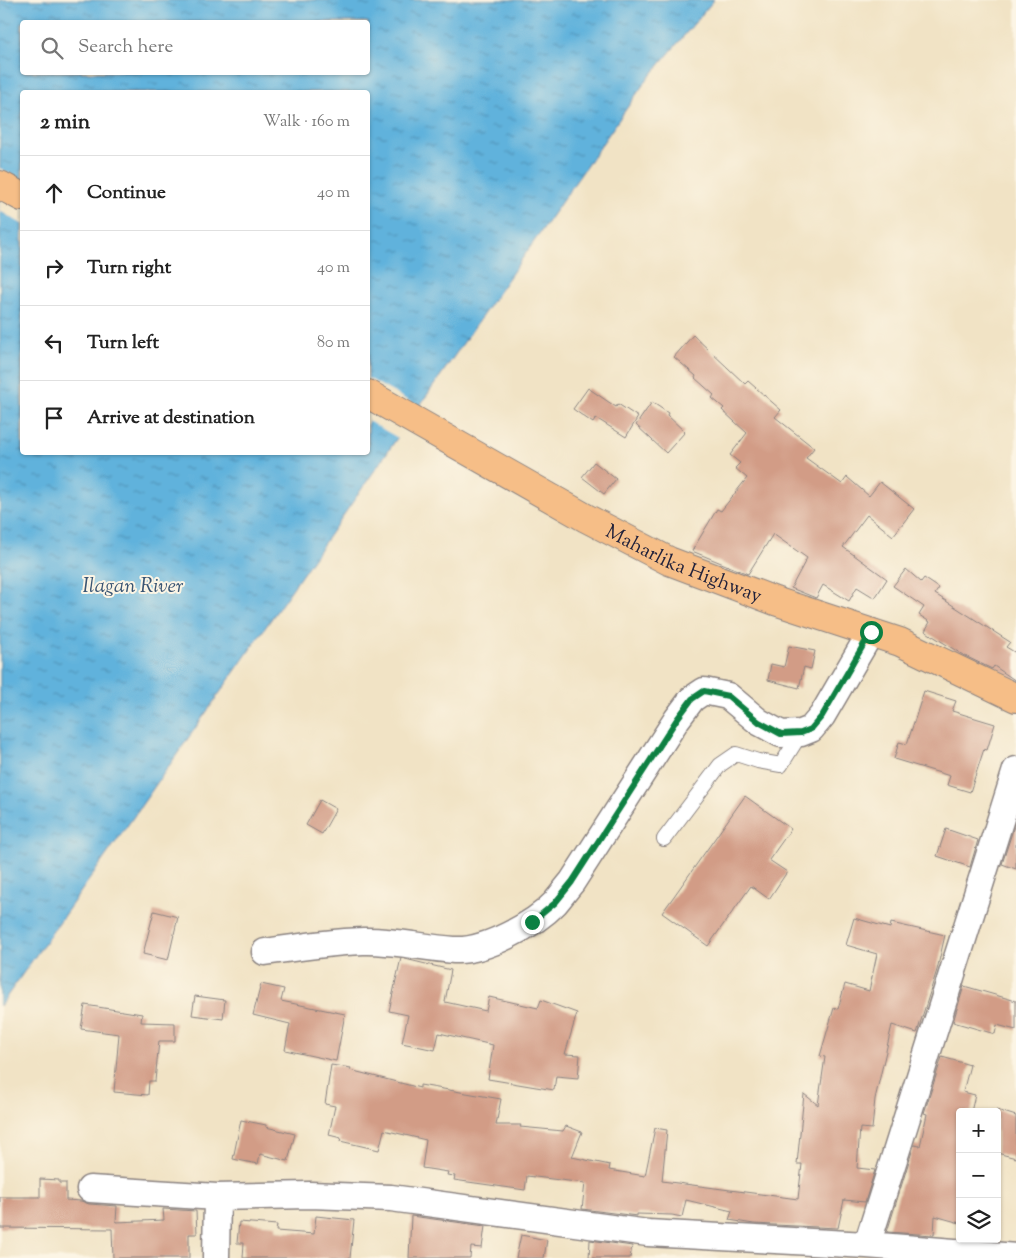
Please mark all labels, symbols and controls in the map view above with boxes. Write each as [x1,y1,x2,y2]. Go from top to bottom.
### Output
search box [20,20,370,75]
icon: search [38,34,66,62]
text: Search here [78,34,173,61]
text: 2 min [40,108,90,138]
text: Walk · 160 m [263,111,350,134]
icon: ahead [40,179,68,207]
text: Continue [87,180,166,207]
text: 40 m [317,182,350,205]
icon: right [40,254,68,282]
text: Turn right [87,255,171,282]
text: 40 m [317,257,350,280]
icon: left [40,329,68,357]
text: Turn left [87,330,159,357]
text: 80 m [317,332,350,355]
icon: arrive [40,404,68,432]
text: Arrive at destination [87,405,255,432]
street label: Maharlika Highway [600,518,766,612]
water label: Ilagan River [83,572,184,602]
route start [860,621,883,644]
route end [521,911,544,934]
map controls [956,1108,1001,1243]
button: + [956,1108,1001,1153]
button: − [956,1153,1001,1198]
button: layers [956,1198,1001,1243]

